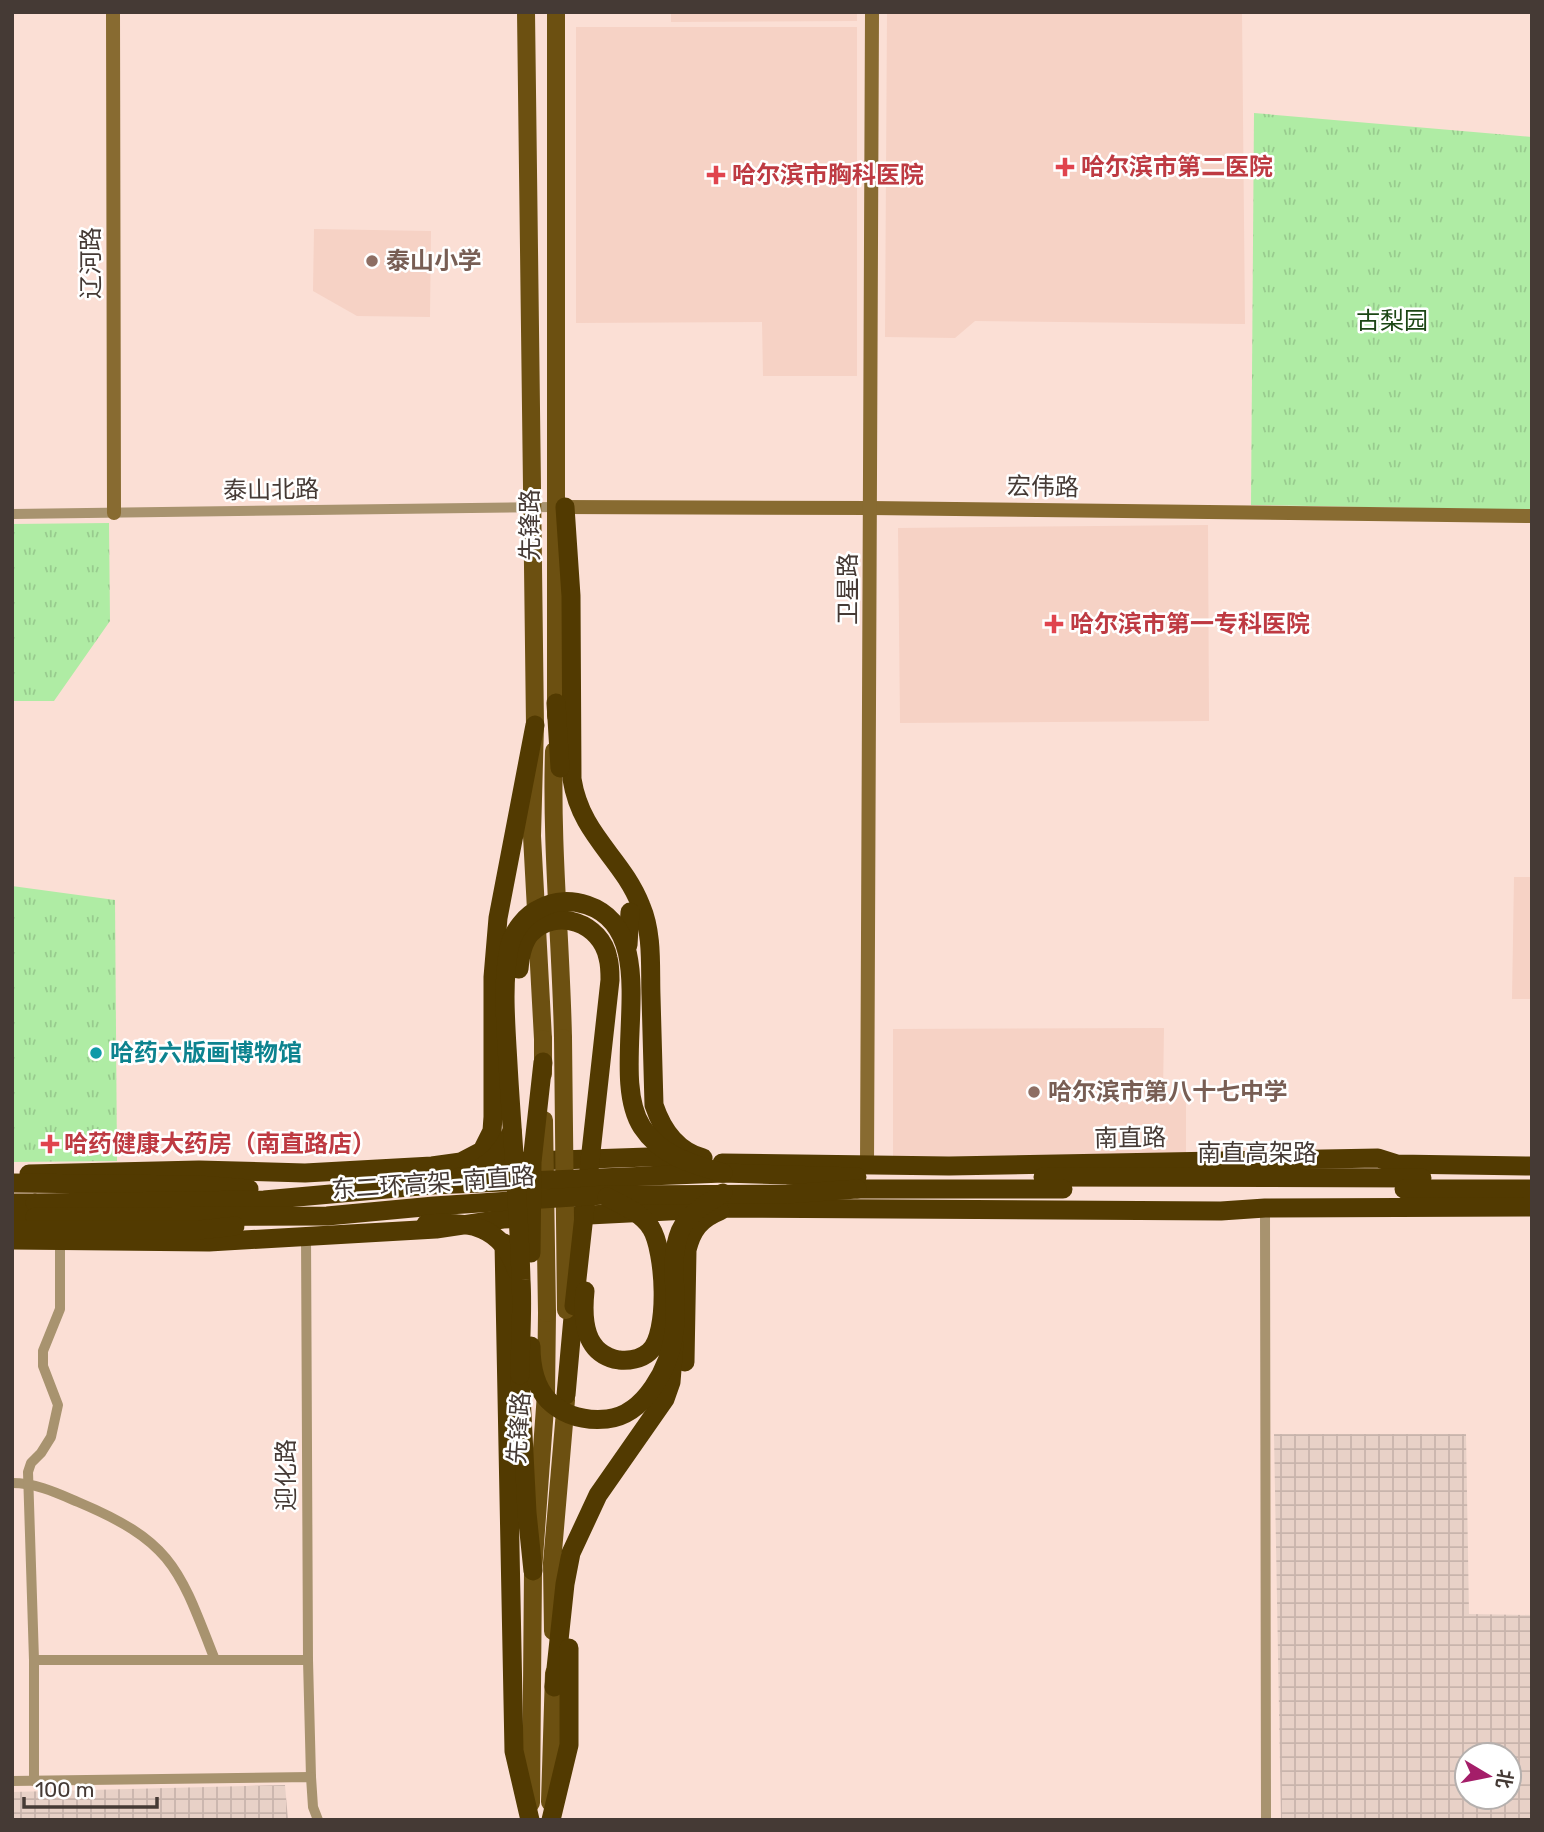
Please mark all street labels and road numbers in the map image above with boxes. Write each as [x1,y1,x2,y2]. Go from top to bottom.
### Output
street label: 辽河路 [77,227,105,299]
street label: 宏伟路 [1007,472,1079,502]
street label: 泰山北路 [223,475,319,505]
street label: 先锋路 [516,489,544,561]
street label: 卫星路 [834,553,862,625]
street label: 南直路 [1094,1123,1166,1153]
street label: 南直高架路 [1197,1139,1317,1167]
street label: 东二环高架-南直路 [330,1162,536,1204]
street label: 先锋路 [503,1391,535,1465]
street label: 迎化路 [272,1439,300,1511]

